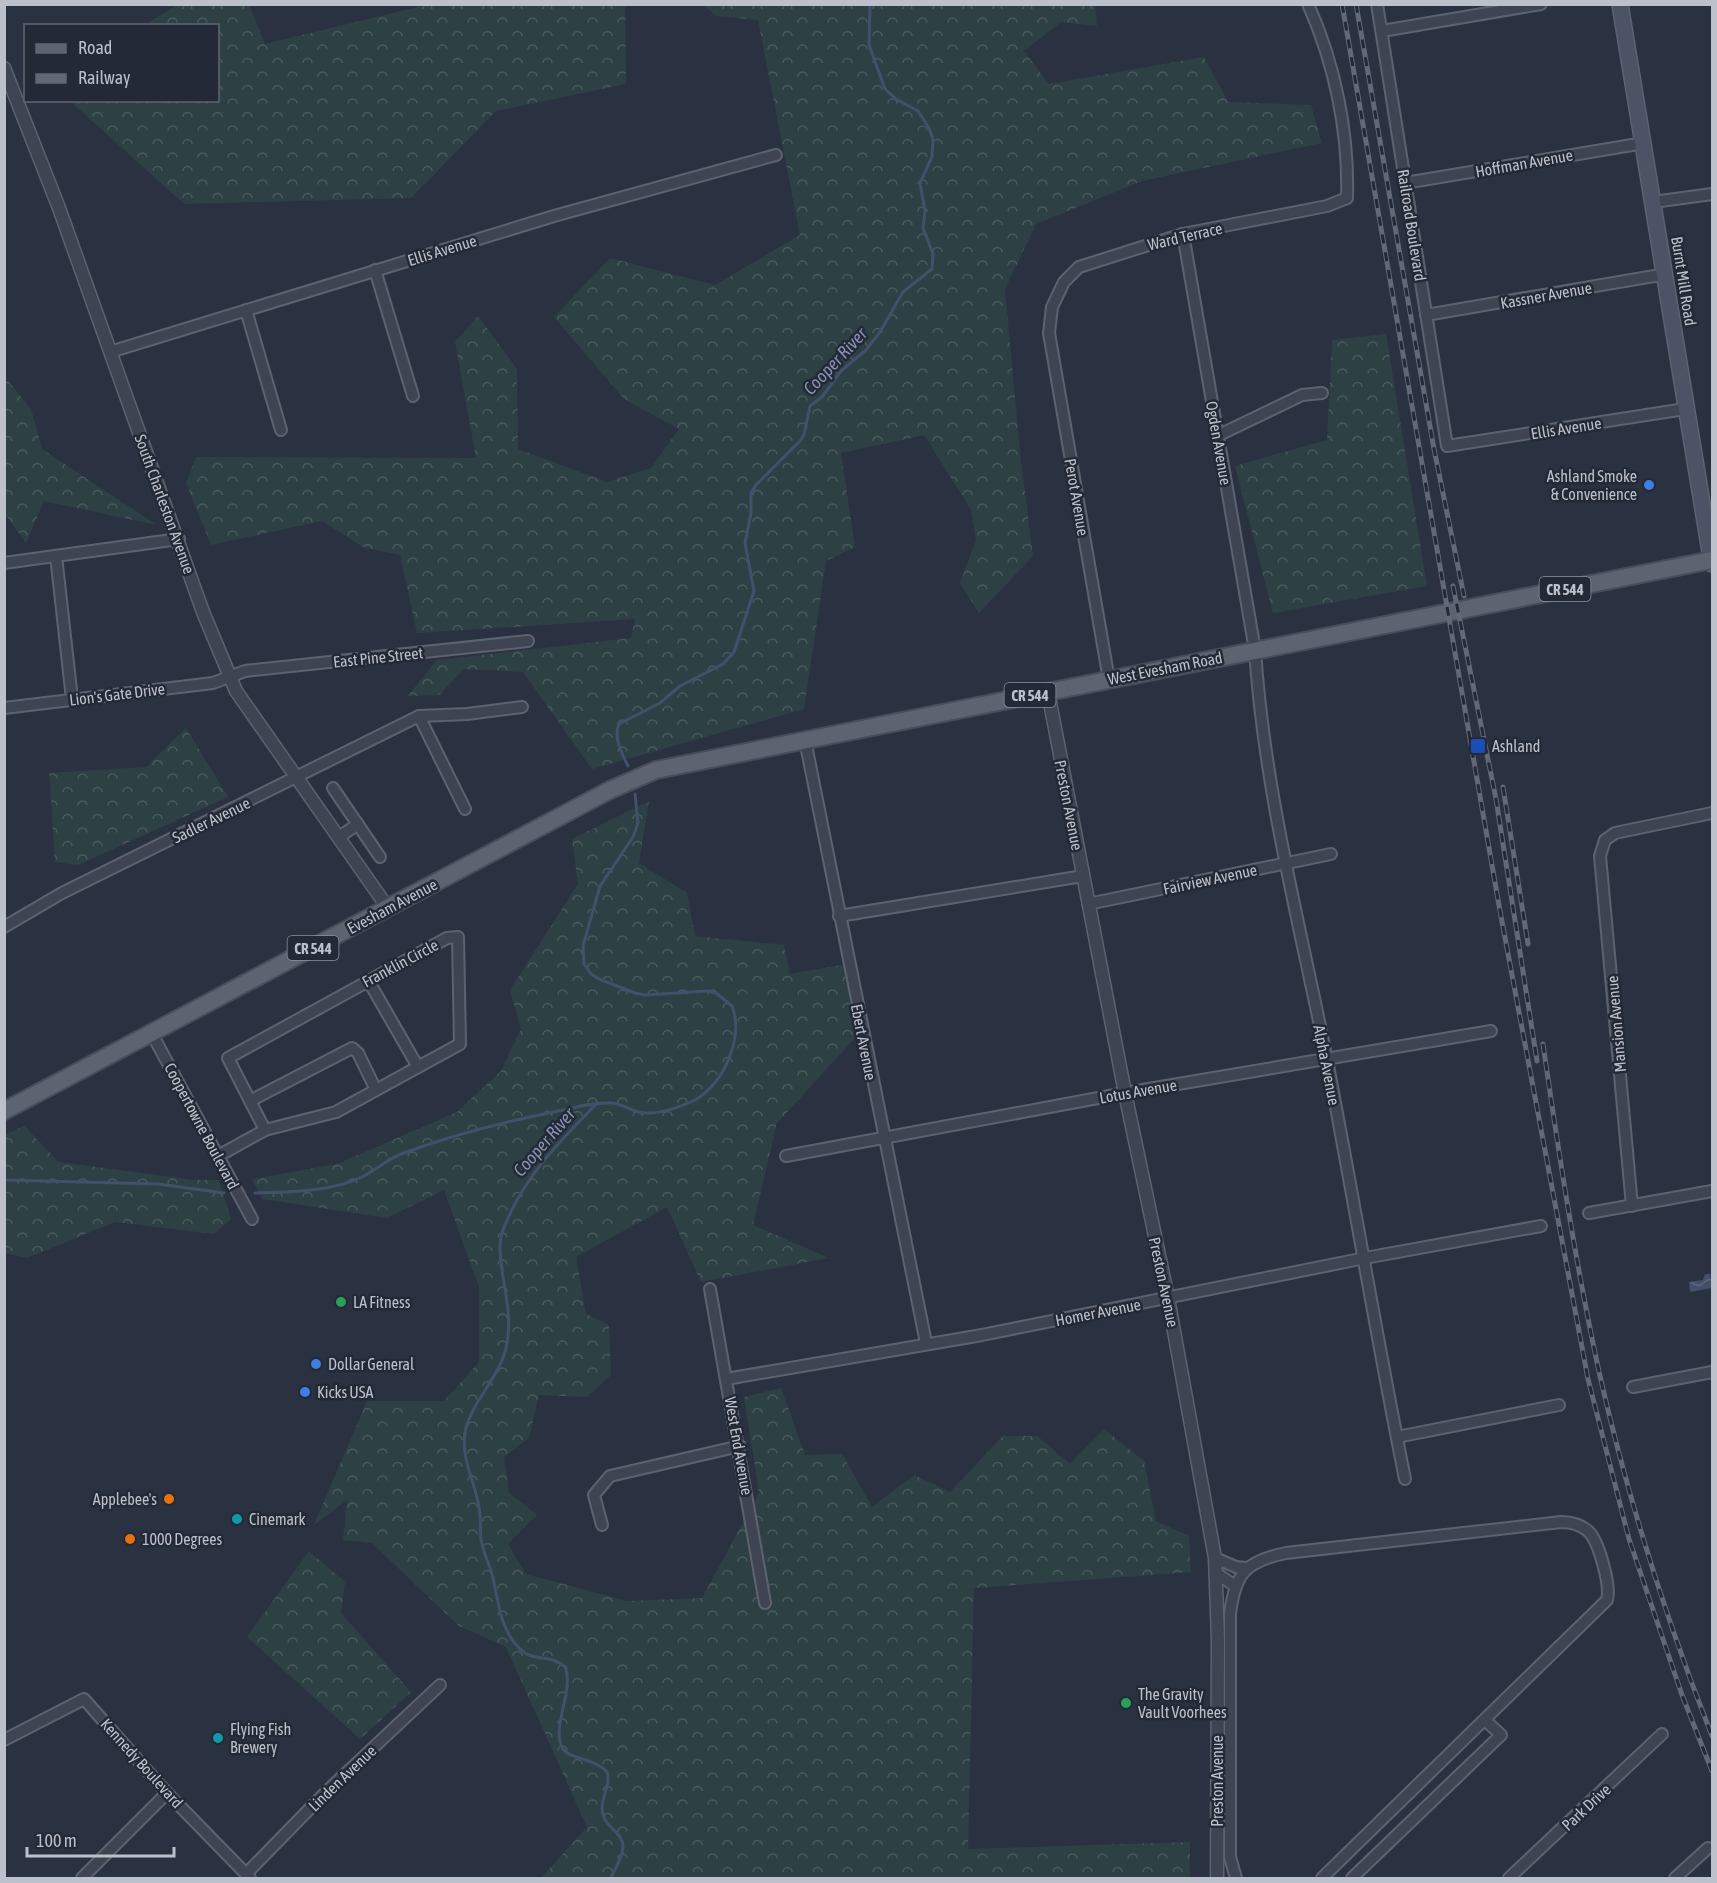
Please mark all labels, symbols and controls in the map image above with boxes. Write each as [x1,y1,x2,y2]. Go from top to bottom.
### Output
legend [24,24,219,102]
text: Road [78,37,112,58]
text: Railway [78,67,130,88]
street label: Hoffman Avenue [1474,146,1574,180]
street label: Railroad Boulevard [1394,168,1430,282]
street label: Ward Terrace [1146,219,1224,253]
street label: Ellis Avenue [405,231,479,269]
street label: Burnt Mill Road [1668,235,1700,327]
street label: Kassner Avenue [1499,278,1593,312]
water label: Cooper River [799,323,872,399]
street label: Ogden Avenue [1202,400,1235,487]
street label: Ellis Avenue [1529,414,1603,442]
street label: South Charleston Avenue [131,432,199,576]
street label: Perot Avenue [1061,457,1093,537]
place label: Ashland Smoke & Convenience [1547,467,1637,503]
marker: Ashland Smoke & Convenience [1642,478,1656,492]
road number: CR 544 [1540,577,1590,601]
street label: East Pine Street [332,643,424,671]
street label: West Evesham Road [1106,648,1224,688]
street label: Lion's Gate Drive [68,679,166,709]
road number: CR 544 [1004,683,1056,707]
marker: Ashland [1469,737,1487,755]
place label: Ashland [1492,737,1540,755]
street label: Preston Avenue [1051,758,1087,852]
street label: Sadler Avenue [169,793,253,847]
street label: Fairview Avenue [1161,860,1259,898]
street label: Evesham Avenue [344,875,440,937]
street label: Franklin Circle [359,935,441,991]
road number: CR 544 [288,936,338,960]
street label: Mansion Avenue [1603,975,1629,1073]
street label: Ebert Avenue [848,1002,880,1082]
street label: Alpha Avenue [1309,1023,1344,1107]
street label: Coopertowne Boulevard [160,1060,243,1193]
street label: Lotus Avenue [1098,1075,1178,1107]
water label: Cooper River [509,1103,580,1180]
street label: Preston Avenue [1146,1235,1182,1329]
place label: LA Fitness [353,1293,411,1311]
marker: LA Fitness [334,1295,348,1309]
street label: Homer Avenue [1054,1295,1142,1329]
place label: Dollar General [328,1355,415,1373]
marker: Dollar General [309,1357,323,1371]
place label: Kicks USA [317,1383,373,1401]
marker: Kicks USA [298,1385,312,1399]
street label: West End Avenue [721,1395,757,1497]
place label: Applebee's [93,1490,157,1509]
marker: Applebee's [162,1492,176,1506]
place label: Cinemark [249,1510,306,1528]
marker: Cinemark [230,1512,244,1526]
place label: 1000 Degrees [142,1530,223,1549]
marker: 1000 Degrees [123,1532,137,1546]
place label: The Gravity Vault Voorhees [1138,1685,1227,1721]
marker: The Gravity Vault Voorhees [1119,1696,1133,1710]
street label: Kennedy Boulevard [96,1715,187,1812]
place label: Flying Fish Brewery [230,1720,291,1757]
marker: Flying Fish Brewery [211,1731,225,1745]
street label: Preston Avenue [1208,1735,1226,1827]
street label: Linden Avenue [305,1741,379,1815]
street label: Park Drive [1558,1780,1614,1834]
scale bar [27,1820,174,1858]
text: 100 m [36,1830,77,1851]

